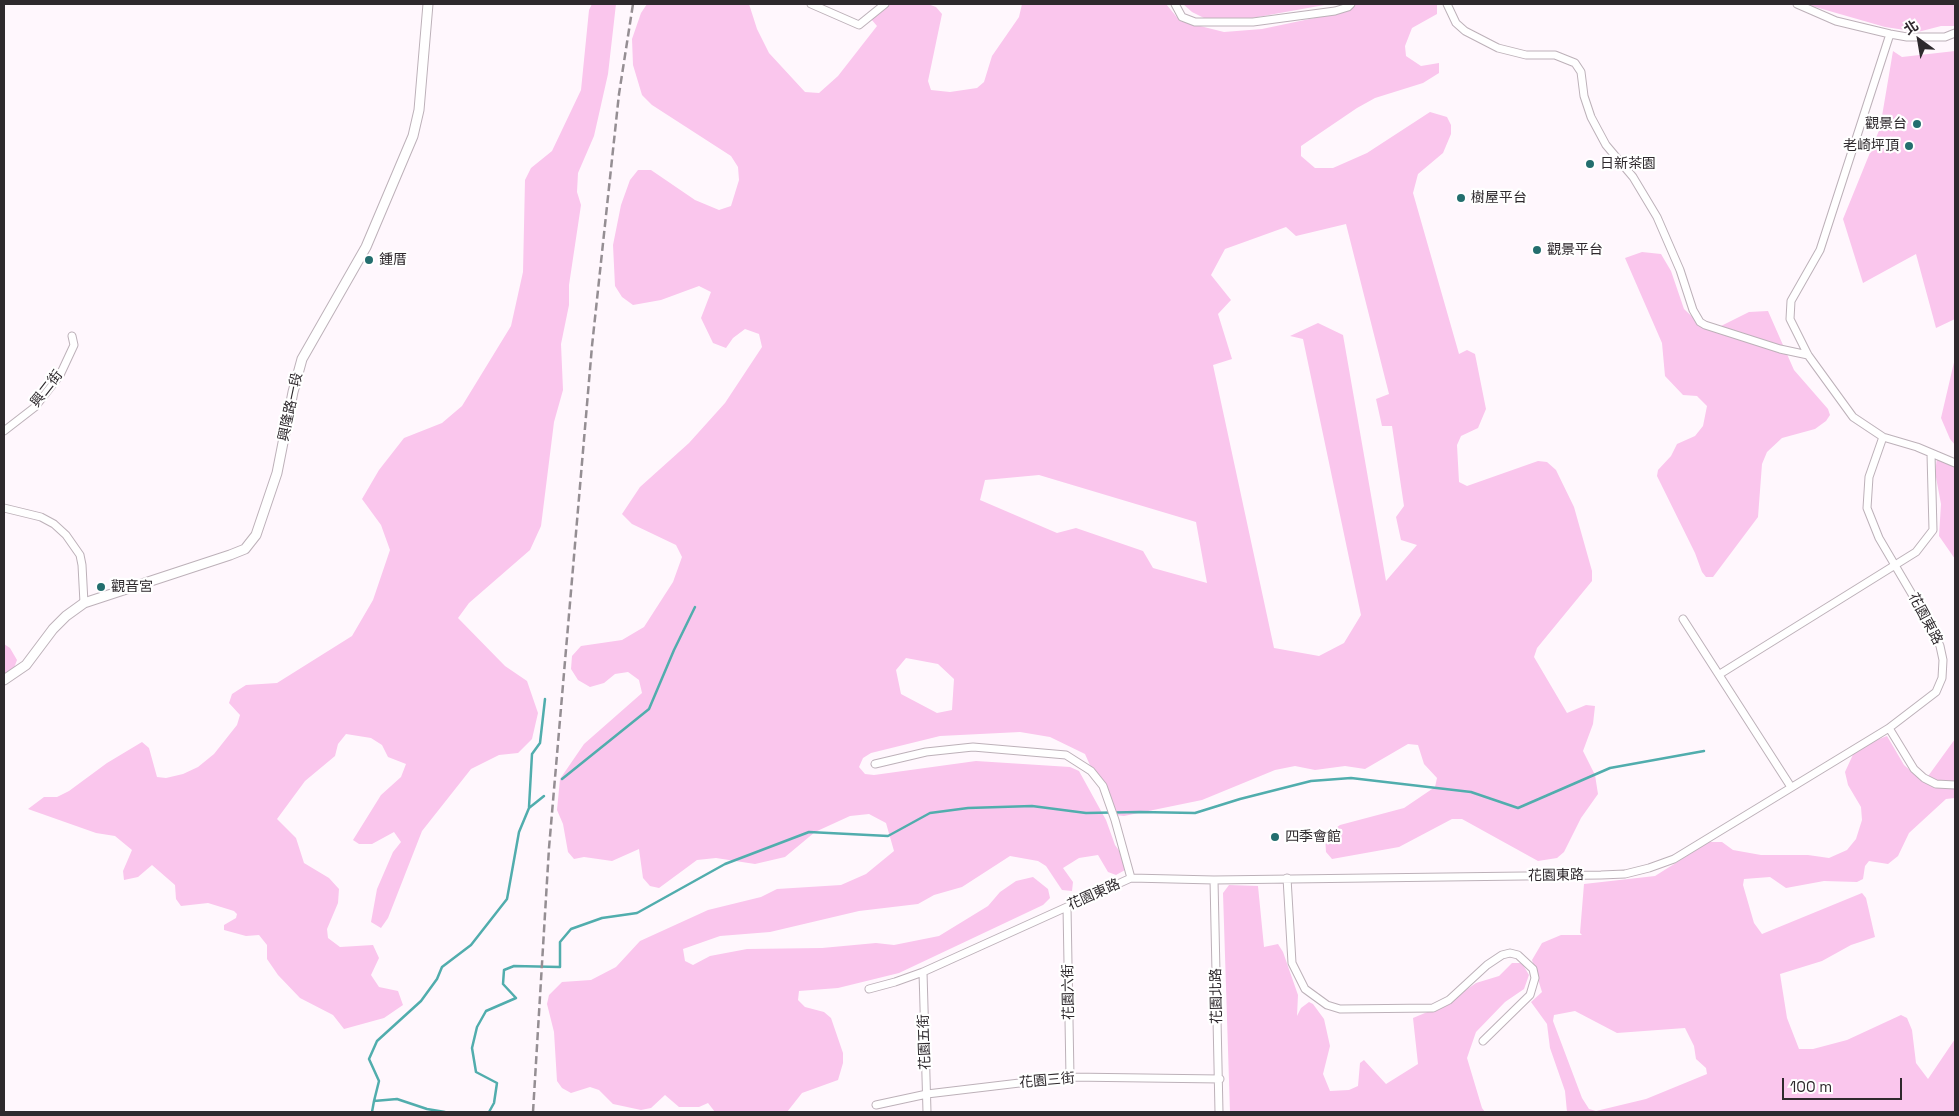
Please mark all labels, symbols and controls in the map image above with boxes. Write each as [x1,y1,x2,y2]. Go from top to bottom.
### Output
north arrow [1894,15,1944,65]
text: 北 [1900,16,1922,39]
place label: 觀景台 [1865,116,1907,132]
marker: 觀景台 [1911,118,1923,130]
place label: 老崎坪頂 [1843,138,1899,154]
marker: 老崎坪頂 [1903,140,1915,152]
place label: 日新茶園 [1600,156,1656,172]
marker: 日新茶園 [1584,158,1596,170]
place label: 樹屋平台 [1471,190,1527,206]
marker: 樹屋平台 [1455,192,1467,204]
place label: 觀景平台 [1547,242,1603,258]
marker: 觀景平台 [1531,244,1543,256]
place label: 鍾厝 [379,252,407,268]
marker: 鍾厝 [363,254,375,266]
street label: 興二街 [27,367,67,411]
street label: 興隆路一段 [276,371,306,443]
place label: 觀音宮 [111,579,153,595]
marker: 觀音宮 [95,581,107,593]
street label: 花園東路 [1904,590,1946,648]
place label: 四季會館 [1285,829,1341,845]
marker: 四季會館 [1269,831,1281,843]
street label: 花園東路 [1528,867,1584,885]
street label: 花園東路 [1065,876,1123,914]
street label: 花園六街 [1060,964,1078,1020]
street label: 花園北路 [1208,968,1226,1024]
street label: 花園五街 [916,1014,934,1070]
scale bar [1784,1068,1904,1100]
street label: 花園三街 [1018,1070,1076,1092]
text: 100 m [1790,1077,1832,1096]

